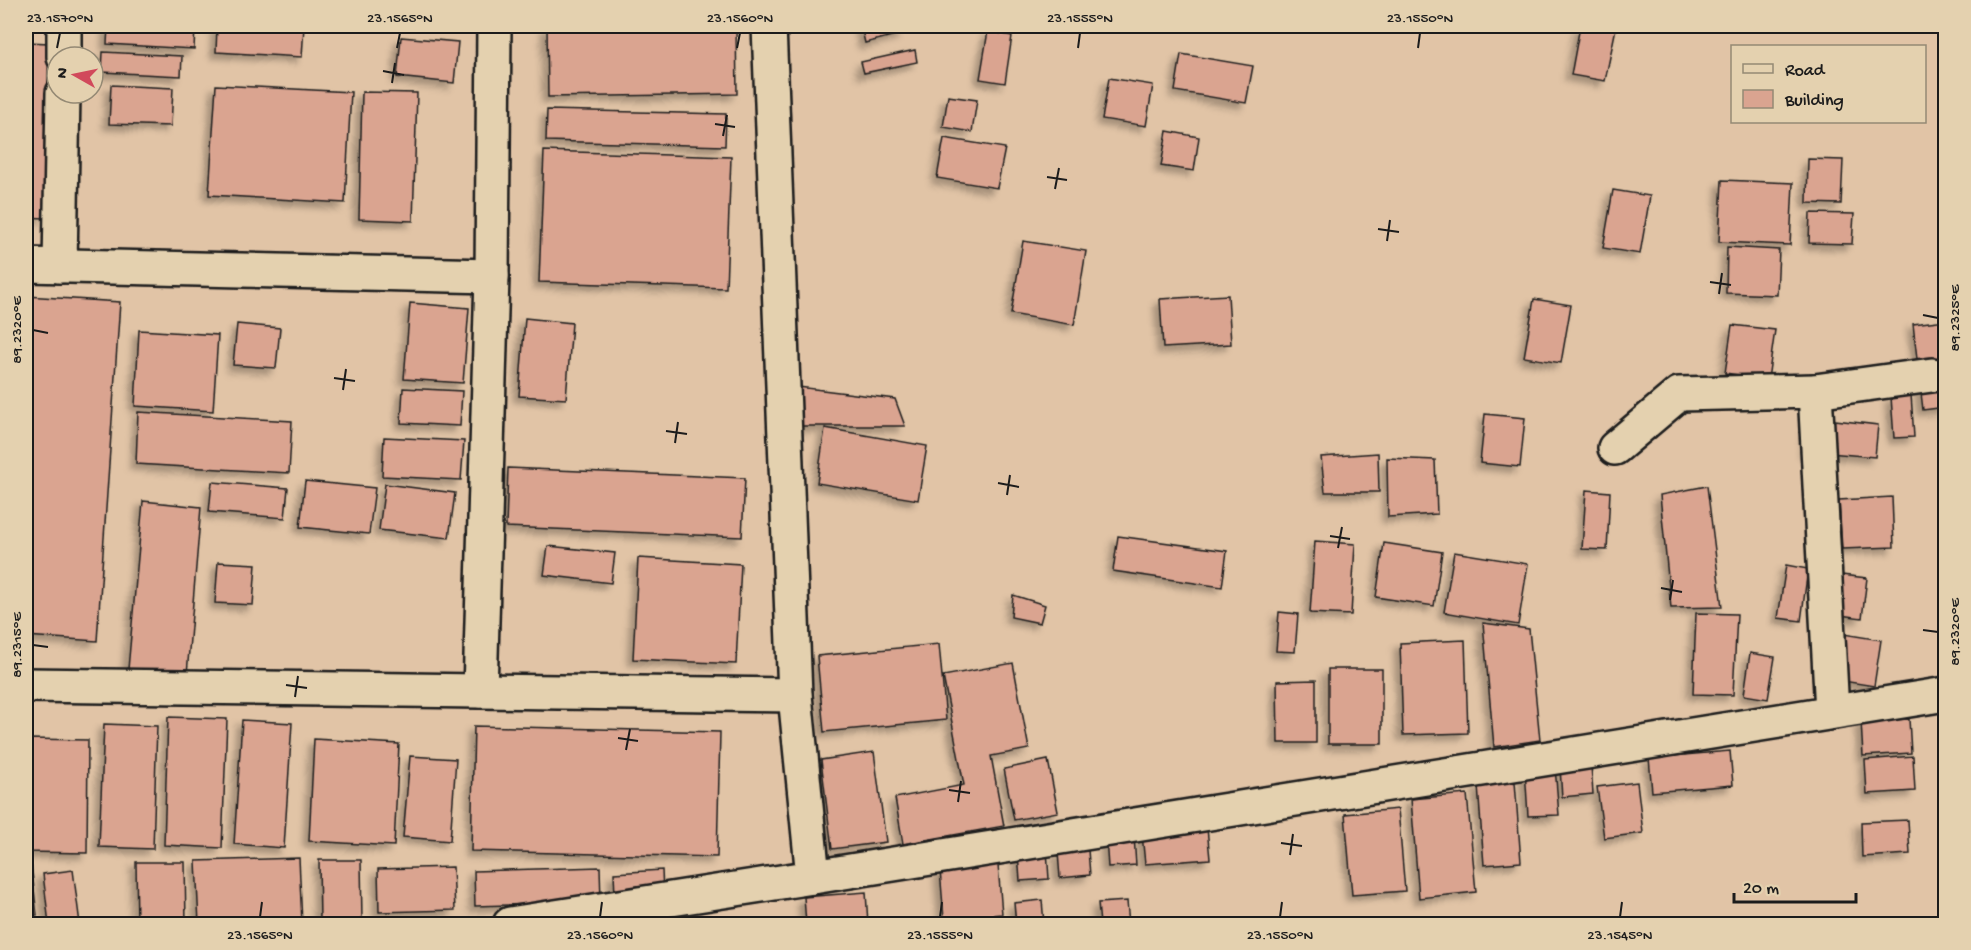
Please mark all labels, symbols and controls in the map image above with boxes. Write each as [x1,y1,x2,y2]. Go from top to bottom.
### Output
text: 23.1570°N [27,10,94,28]
text: 23.1565°N [367,10,433,28]
text: 23.1560°N [707,10,773,28]
text: 23.1555°N [1047,10,1113,28]
text: 23.1550°N [1387,10,1454,28]
north arrow [45,45,105,105]
legend [1731,45,1926,123]
text: Road [1785,61,1826,82]
text: N [53,66,74,80]
text: Building [1784,91,1844,112]
text: 89.2325°E [1947,284,1965,351]
text: 89.2320°E [9,296,27,364]
text: 89.2320°E [1947,598,1965,666]
text: 89.2315°E [9,612,27,678]
scale bar [1734,866,1856,904]
text: 20 m [1743,879,1779,900]
text: 23.1565°N [227,927,293,945]
text: 23.1560°N [567,927,633,945]
text: 23.1555°N [907,927,973,945]
text: 23.1550°N [1247,927,1314,945]
text: 23.1545°N [1587,927,1653,945]

